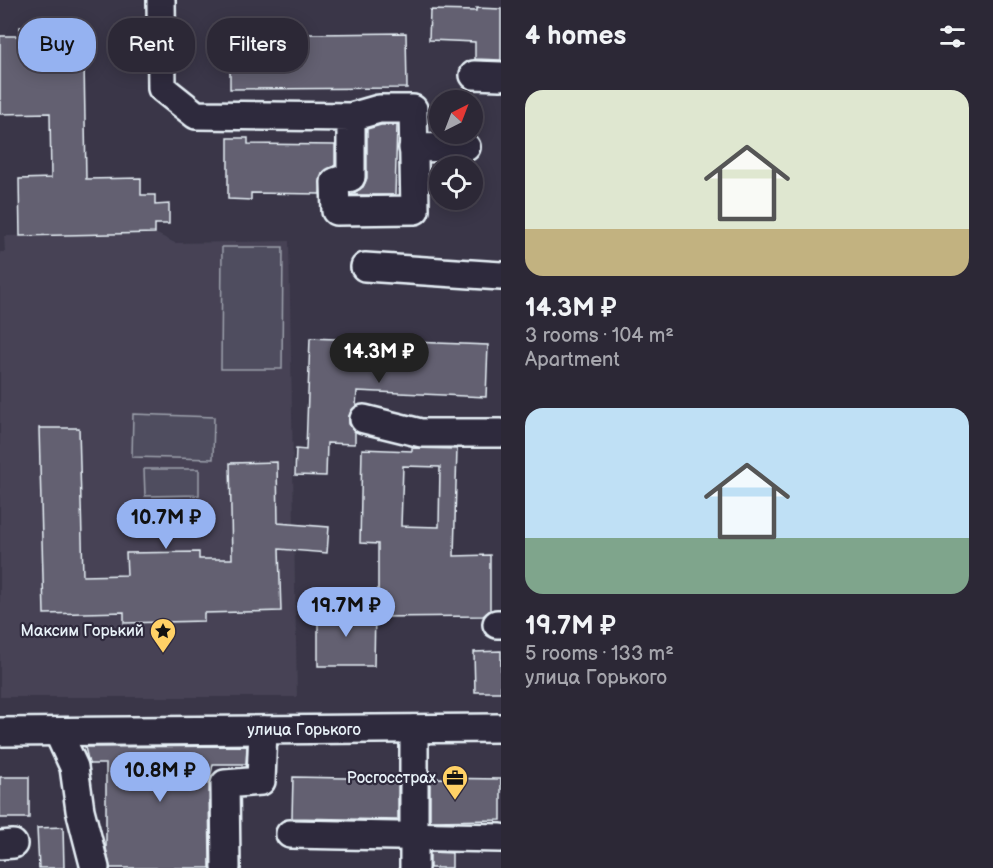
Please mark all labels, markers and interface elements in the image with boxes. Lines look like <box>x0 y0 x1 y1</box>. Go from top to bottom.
chip: Buy <box>18 18 96 72</box>
chip: Rent <box>108 18 195 72</box>
chip: Filters <box>207 18 308 72</box>
icon: filters <box>936 20 969 53</box>
text: 4 homes <box>525 21 626 52</box>
north arrow <box>429 90 483 144</box>
map controls <box>429 90 483 210</box>
icon: home <box>693 129 801 237</box>
button: locate <box>429 156 483 210</box>
text: 14.3M ₽ <box>525 293 617 324</box>
text: 3 rooms · 104 m² <box>525 324 674 348</box>
pin: 14.3M ₽ <box>324 333 434 384</box>
text: 14.3M ₽ <box>344 340 414 364</box>
text: Apartment <box>525 348 620 372</box>
icon: home <box>693 447 801 555</box>
pin: 10.7M ₽ <box>111 499 221 550</box>
text: 10.7M ₽ <box>131 506 201 530</box>
pin: 19.7M ₽ <box>291 587 401 638</box>
text: 19.7M ₽ <box>311 594 381 618</box>
text: 19.7M ₽ <box>525 611 616 642</box>
place icon: Максим Горький <box>148 616 178 654</box>
place label: Максим Горький <box>21 622 144 641</box>
text: 5 rooms · 133 m² <box>525 642 674 666</box>
text: улица Горького <box>525 666 667 690</box>
street label: улица Горького <box>247 721 361 740</box>
pin: 10.8M ₽ <box>105 752 215 803</box>
text: 10.8M ₽ <box>124 759 196 783</box>
office icon: Росгосстрах <box>440 763 470 801</box>
place label: Росгосстрах <box>347 769 436 788</box>

